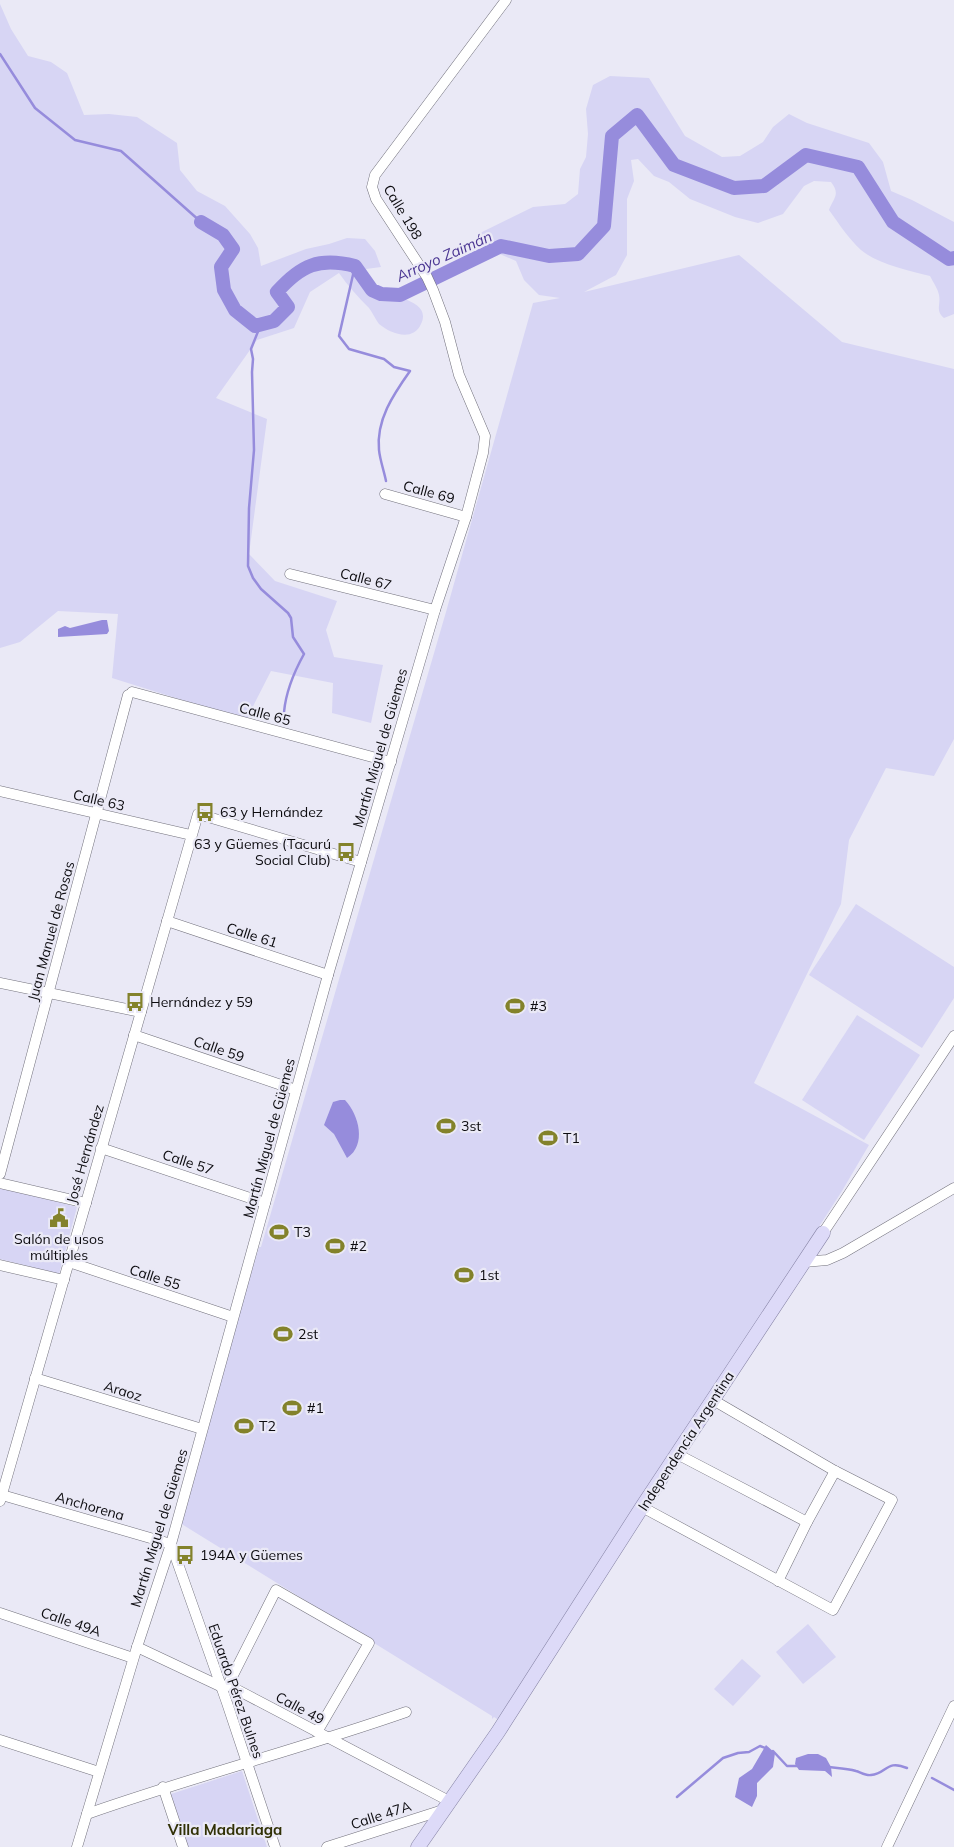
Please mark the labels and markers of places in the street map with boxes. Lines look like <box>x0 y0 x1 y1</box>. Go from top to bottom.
bus stop icon: 63 y Hernández <box>194 801 216 823</box>
place label: 63 y Hernández <box>220 803 323 821</box>
place label: 63 y Güemes (Tacurú Social Club) <box>194 835 331 869</box>
bus stop icon: 63 y Güemes (Tacurú Social Club) <box>335 841 357 863</box>
bus stop icon: Hernández y 59 <box>124 991 146 1013</box>
place label: Hernández y 59 <box>150 993 253 1011</box>
sports icon: #3 <box>504 995 526 1017</box>
place label: #3 <box>530 997 547 1015</box>
sports icon: 3st <box>435 1115 457 1137</box>
place label: 3st <box>461 1117 481 1135</box>
sports icon: T1 <box>537 1127 559 1149</box>
place label: T1 <box>563 1129 580 1147</box>
public building icon: Salón de usos múltiples <box>48 1207 70 1229</box>
sports icon: T3 <box>268 1221 290 1243</box>
place label: T3 <box>294 1223 311 1241</box>
place label: Salón de usos múltiples <box>14 1230 104 1264</box>
sports icon: #2 <box>324 1235 346 1257</box>
place label: #2 <box>350 1237 367 1255</box>
sports icon: 1st <box>453 1264 475 1286</box>
place label: 1st <box>479 1266 499 1284</box>
sports icon: 2st <box>272 1323 294 1345</box>
place label: 2st <box>298 1325 318 1343</box>
sports icon: #1 <box>281 1397 303 1419</box>
place label: #1 <box>307 1399 324 1417</box>
sports icon: T2 <box>233 1415 255 1437</box>
place label: T2 <box>259 1417 276 1435</box>
bus stop icon: 194A y Güemes <box>174 1544 196 1566</box>
place label: 194A y Güemes <box>200 1546 303 1564</box>

